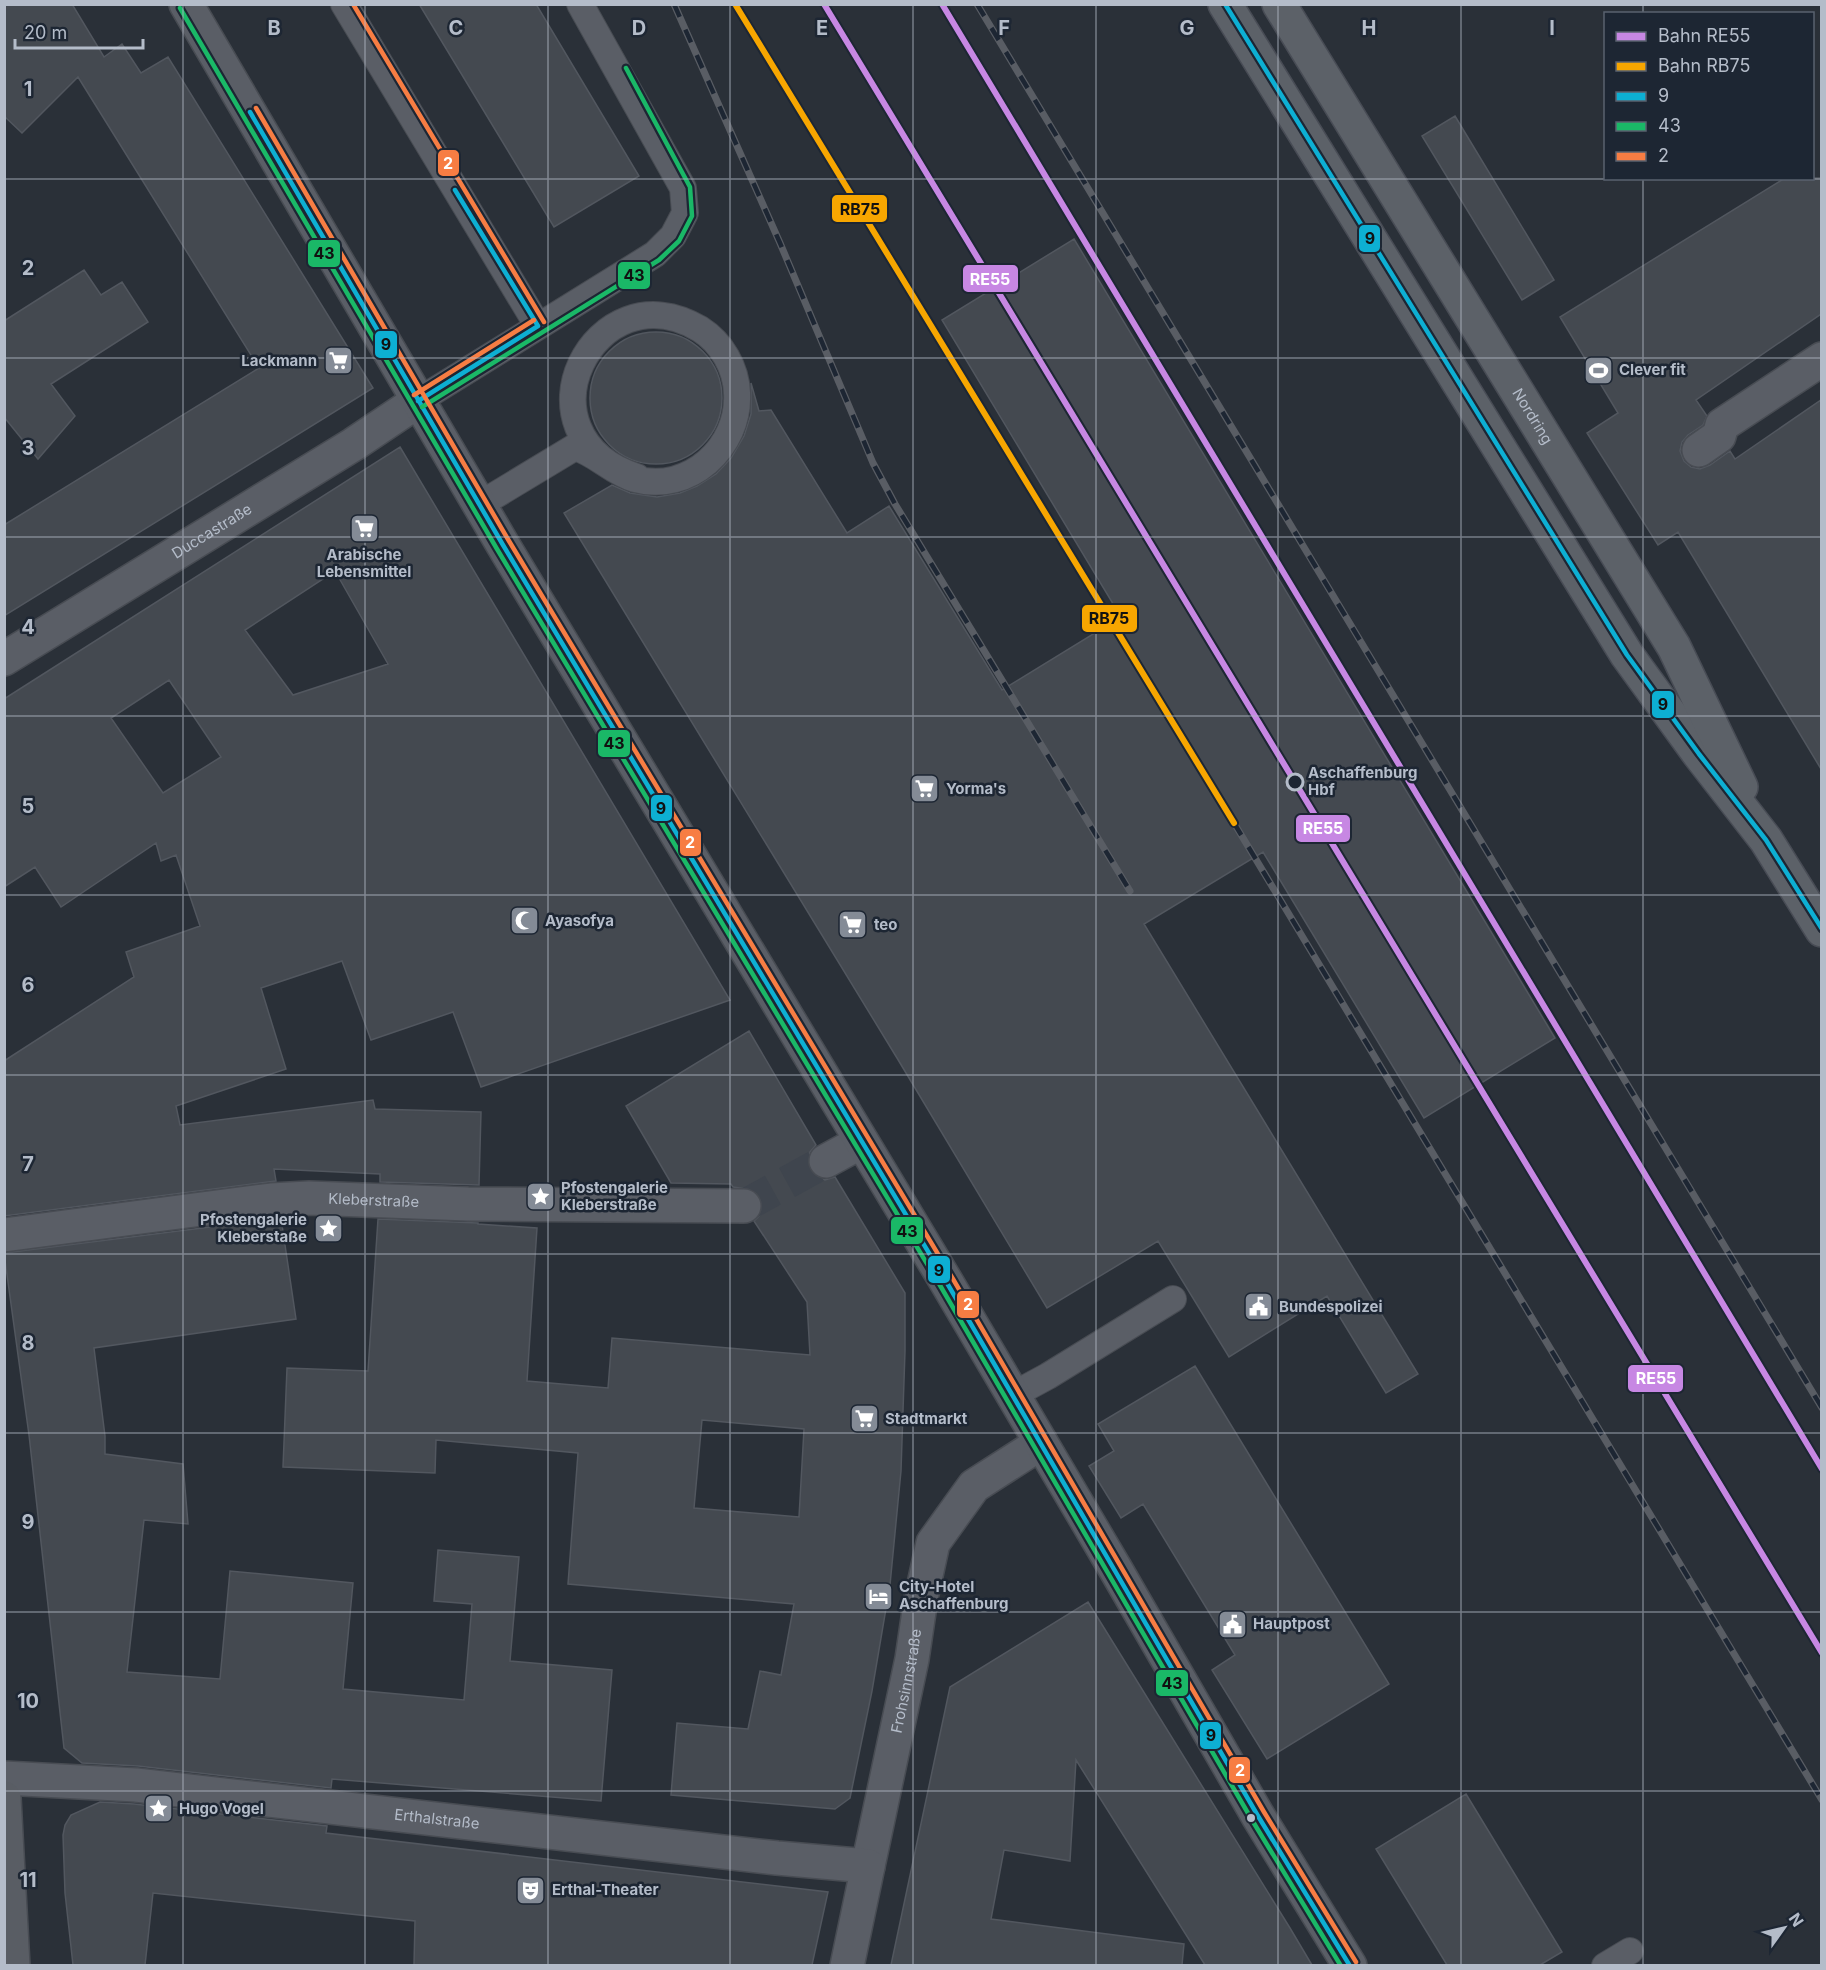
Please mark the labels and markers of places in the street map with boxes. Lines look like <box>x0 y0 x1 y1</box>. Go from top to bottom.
supermarket icon: Lackmann <box>322 345 354 377</box>
place label: Lackmann <box>241 351 317 370</box>
sports icon: Clever fit <box>1582 354 1614 386</box>
place label: Clever fit <box>1619 360 1686 379</box>
supermarket icon: Arabische Lebensmittel <box>348 512 380 544</box>
place label: Arabische Lebensmittel <box>317 545 411 581</box>
place label: Aschaffenburg Hbf <box>1308 763 1418 799</box>
supermarket icon: Yorma's <box>909 773 941 805</box>
marker: Aschaffenburg Hbf <box>1286 773 1304 791</box>
place label: Yorma's <box>946 779 1006 798</box>
mosque icon: Ayasofya <box>508 905 540 937</box>
supermarket icon: teo <box>837 909 869 941</box>
place label: Ayasofya <box>545 911 614 930</box>
place label: teo <box>874 915 897 934</box>
place label: Pfostengalerie Kleberstraße <box>561 1178 668 1214</box>
place icon: Pfostengalerie Kleberstraße <box>524 1181 556 1213</box>
place label: Pfostengalerie Kleberstaße <box>200 1210 307 1246</box>
place icon: Pfostengalerie Kleberstaße <box>312 1213 344 1245</box>
public building icon: Bundespolizei <box>1242 1291 1274 1323</box>
place label: Bundespolizei <box>1279 1297 1382 1316</box>
supermarket icon: Stadtmarkt <box>848 1403 880 1435</box>
place label: Stadtmarkt <box>885 1409 968 1428</box>
place label: City-Hotel Aschaffenburg <box>899 1577 1009 1613</box>
hotel icon: City-Hotel Aschaffenburg <box>862 1580 894 1612</box>
public building icon: Hauptpost <box>1216 1608 1248 1640</box>
place label: Hauptpost <box>1253 1614 1330 1633</box>
place icon: Hugo Vogel <box>142 1793 174 1825</box>
place label: Hugo Vogel <box>179 1799 264 1818</box>
unlabelled marker <box>1245 1812 1257 1824</box>
theatre icon: Erthal-Theater <box>515 1874 547 1906</box>
place label: Erthal-Theater <box>552 1880 659 1899</box>

